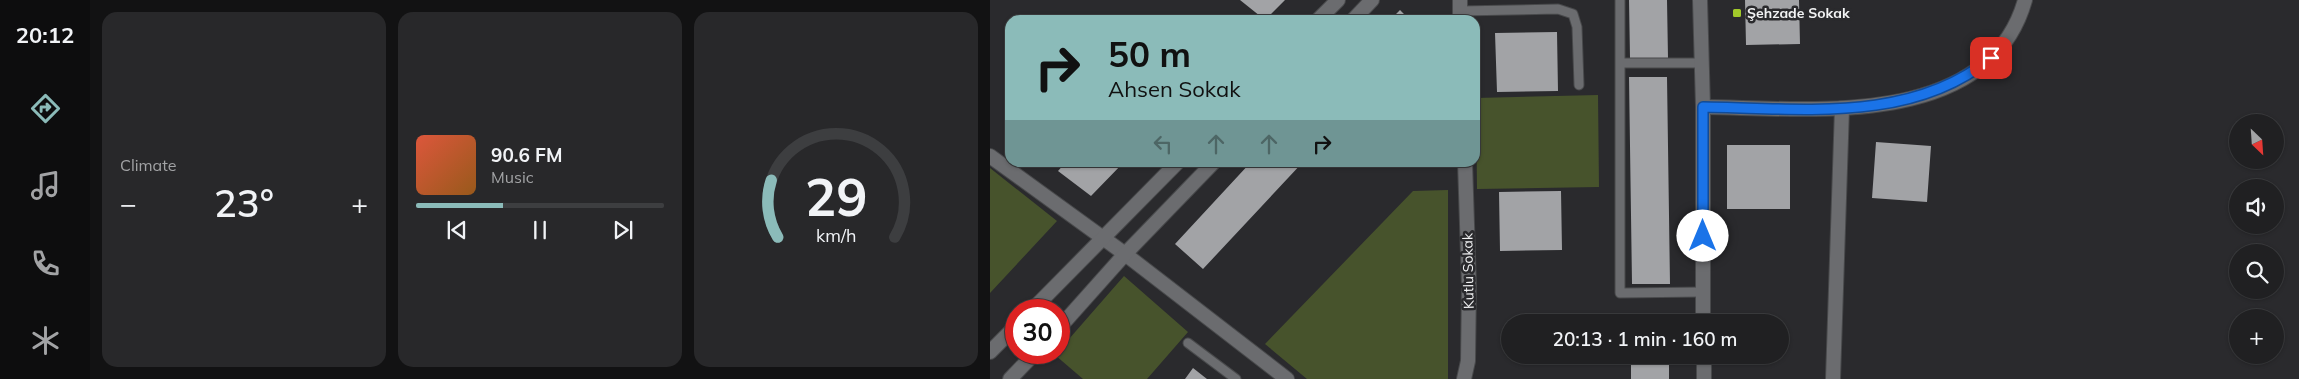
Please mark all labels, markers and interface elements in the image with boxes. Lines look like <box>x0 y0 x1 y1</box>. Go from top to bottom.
place label: Şehzade Sokak <box>1747 4 1850 22</box>
marker: Şehzade Sokak <box>1731 7 1743 19</box>
text: 20:12 <box>16 21 74 49</box>
text: 50 m <box>1108 32 1191 76</box>
icon: right <box>1025 35 1090 100</box>
pin <box>1970 37 2012 79</box>
icon: arrive <box>1977 44 2005 72</box>
text: Ahsen Sokak <box>1108 75 1241 103</box>
icon: directions <box>28 91 63 126</box>
north arrow <box>2229 114 2284 169</box>
map controls <box>2229 114 2284 364</box>
icon: left <box>1149 130 1177 158</box>
icon: ahead <box>1202 130 1230 158</box>
icon: ahead <box>1255 130 1283 158</box>
icon: right <box>1308 130 1336 158</box>
text: 90.6 FM <box>491 143 563 167</box>
text: Climate <box>120 155 176 175</box>
text: 29 <box>805 164 867 229</box>
text: Music <box>491 167 534 187</box>
icon: music <box>28 168 63 203</box>
text: 23° <box>214 179 274 227</box>
button: sound <box>2229 179 2284 234</box>
text: − <box>120 186 137 221</box>
text: + <box>351 186 368 221</box>
position arrow <box>1676 209 1728 261</box>
icon: previous <box>443 216 471 244</box>
icon: pause <box>526 216 554 244</box>
icon: next <box>609 216 637 244</box>
text: km/h <box>816 224 856 246</box>
street label: Kutlu Sokak <box>1458 232 1478 309</box>
button: search <box>2229 244 2284 299</box>
icon: phone <box>28 246 63 281</box>
speed limit sign: 30 <box>1005 299 1070 364</box>
button: + <box>2229 309 2284 364</box>
icon: climate <box>28 323 63 358</box>
text: 20:13 · 1 min · 160 m <box>1552 327 1738 351</box>

